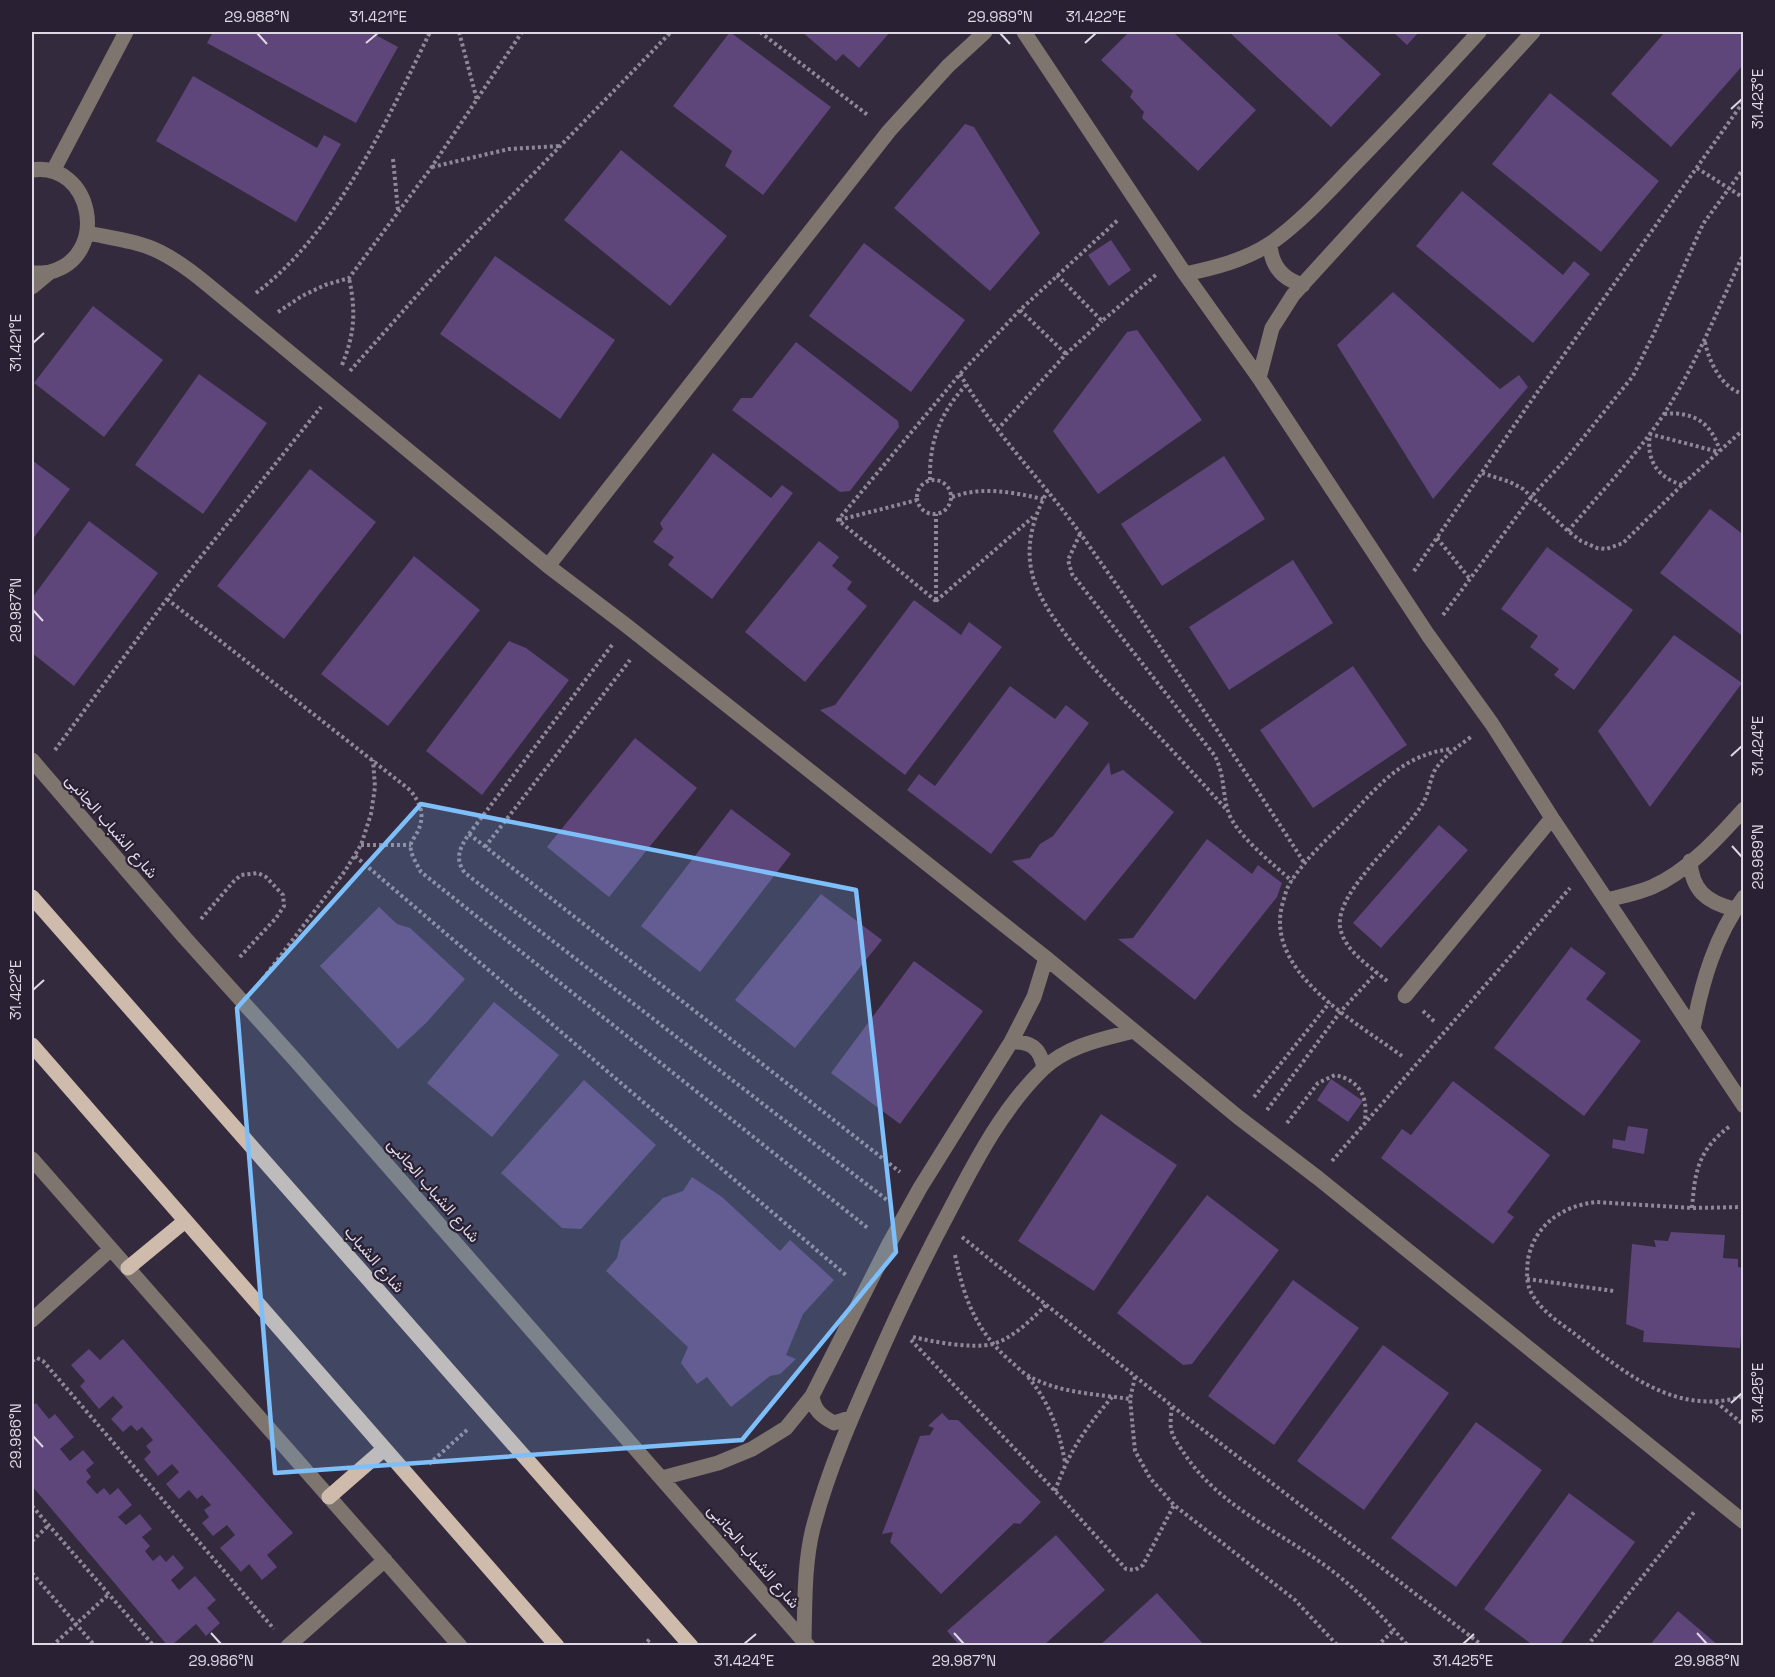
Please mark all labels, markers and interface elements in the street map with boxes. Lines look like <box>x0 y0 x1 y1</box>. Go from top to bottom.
text: 29.988°N <box>224 7 290 26</box>
text: 31.421°E <box>349 7 407 26</box>
text: 29.989°N <box>967 7 1033 26</box>
text: 31.422°E <box>1066 7 1126 26</box>
text: 31.423°E <box>1748 69 1767 129</box>
text: 31.421°E <box>6 314 25 372</box>
text: 29.987°N <box>6 578 25 642</box>
text: 31.424°E <box>1748 716 1767 776</box>
street label: شارع الشباب الجانبى <box>60 770 163 883</box>
text: 29.989°N <box>1748 824 1767 890</box>
text: 31.422°E <box>6 960 25 1020</box>
street label: شارع الشباب الجانبى <box>382 1134 485 1247</box>
street label: شارع الشباب <box>339 1222 409 1298</box>
text: 31.425°E <box>1748 1363 1767 1423</box>
text: 29.986°N <box>6 1403 25 1469</box>
street label: شارع الشباب الجانبى <box>702 1500 805 1613</box>
text: 29.986°N <box>188 1651 254 1670</box>
text: 31.424°E <box>714 1651 774 1670</box>
text: 29.987°N <box>932 1651 996 1670</box>
text: 31.425°E <box>1433 1651 1493 1670</box>
text: 29.988°N <box>1674 1651 1740 1670</box>

